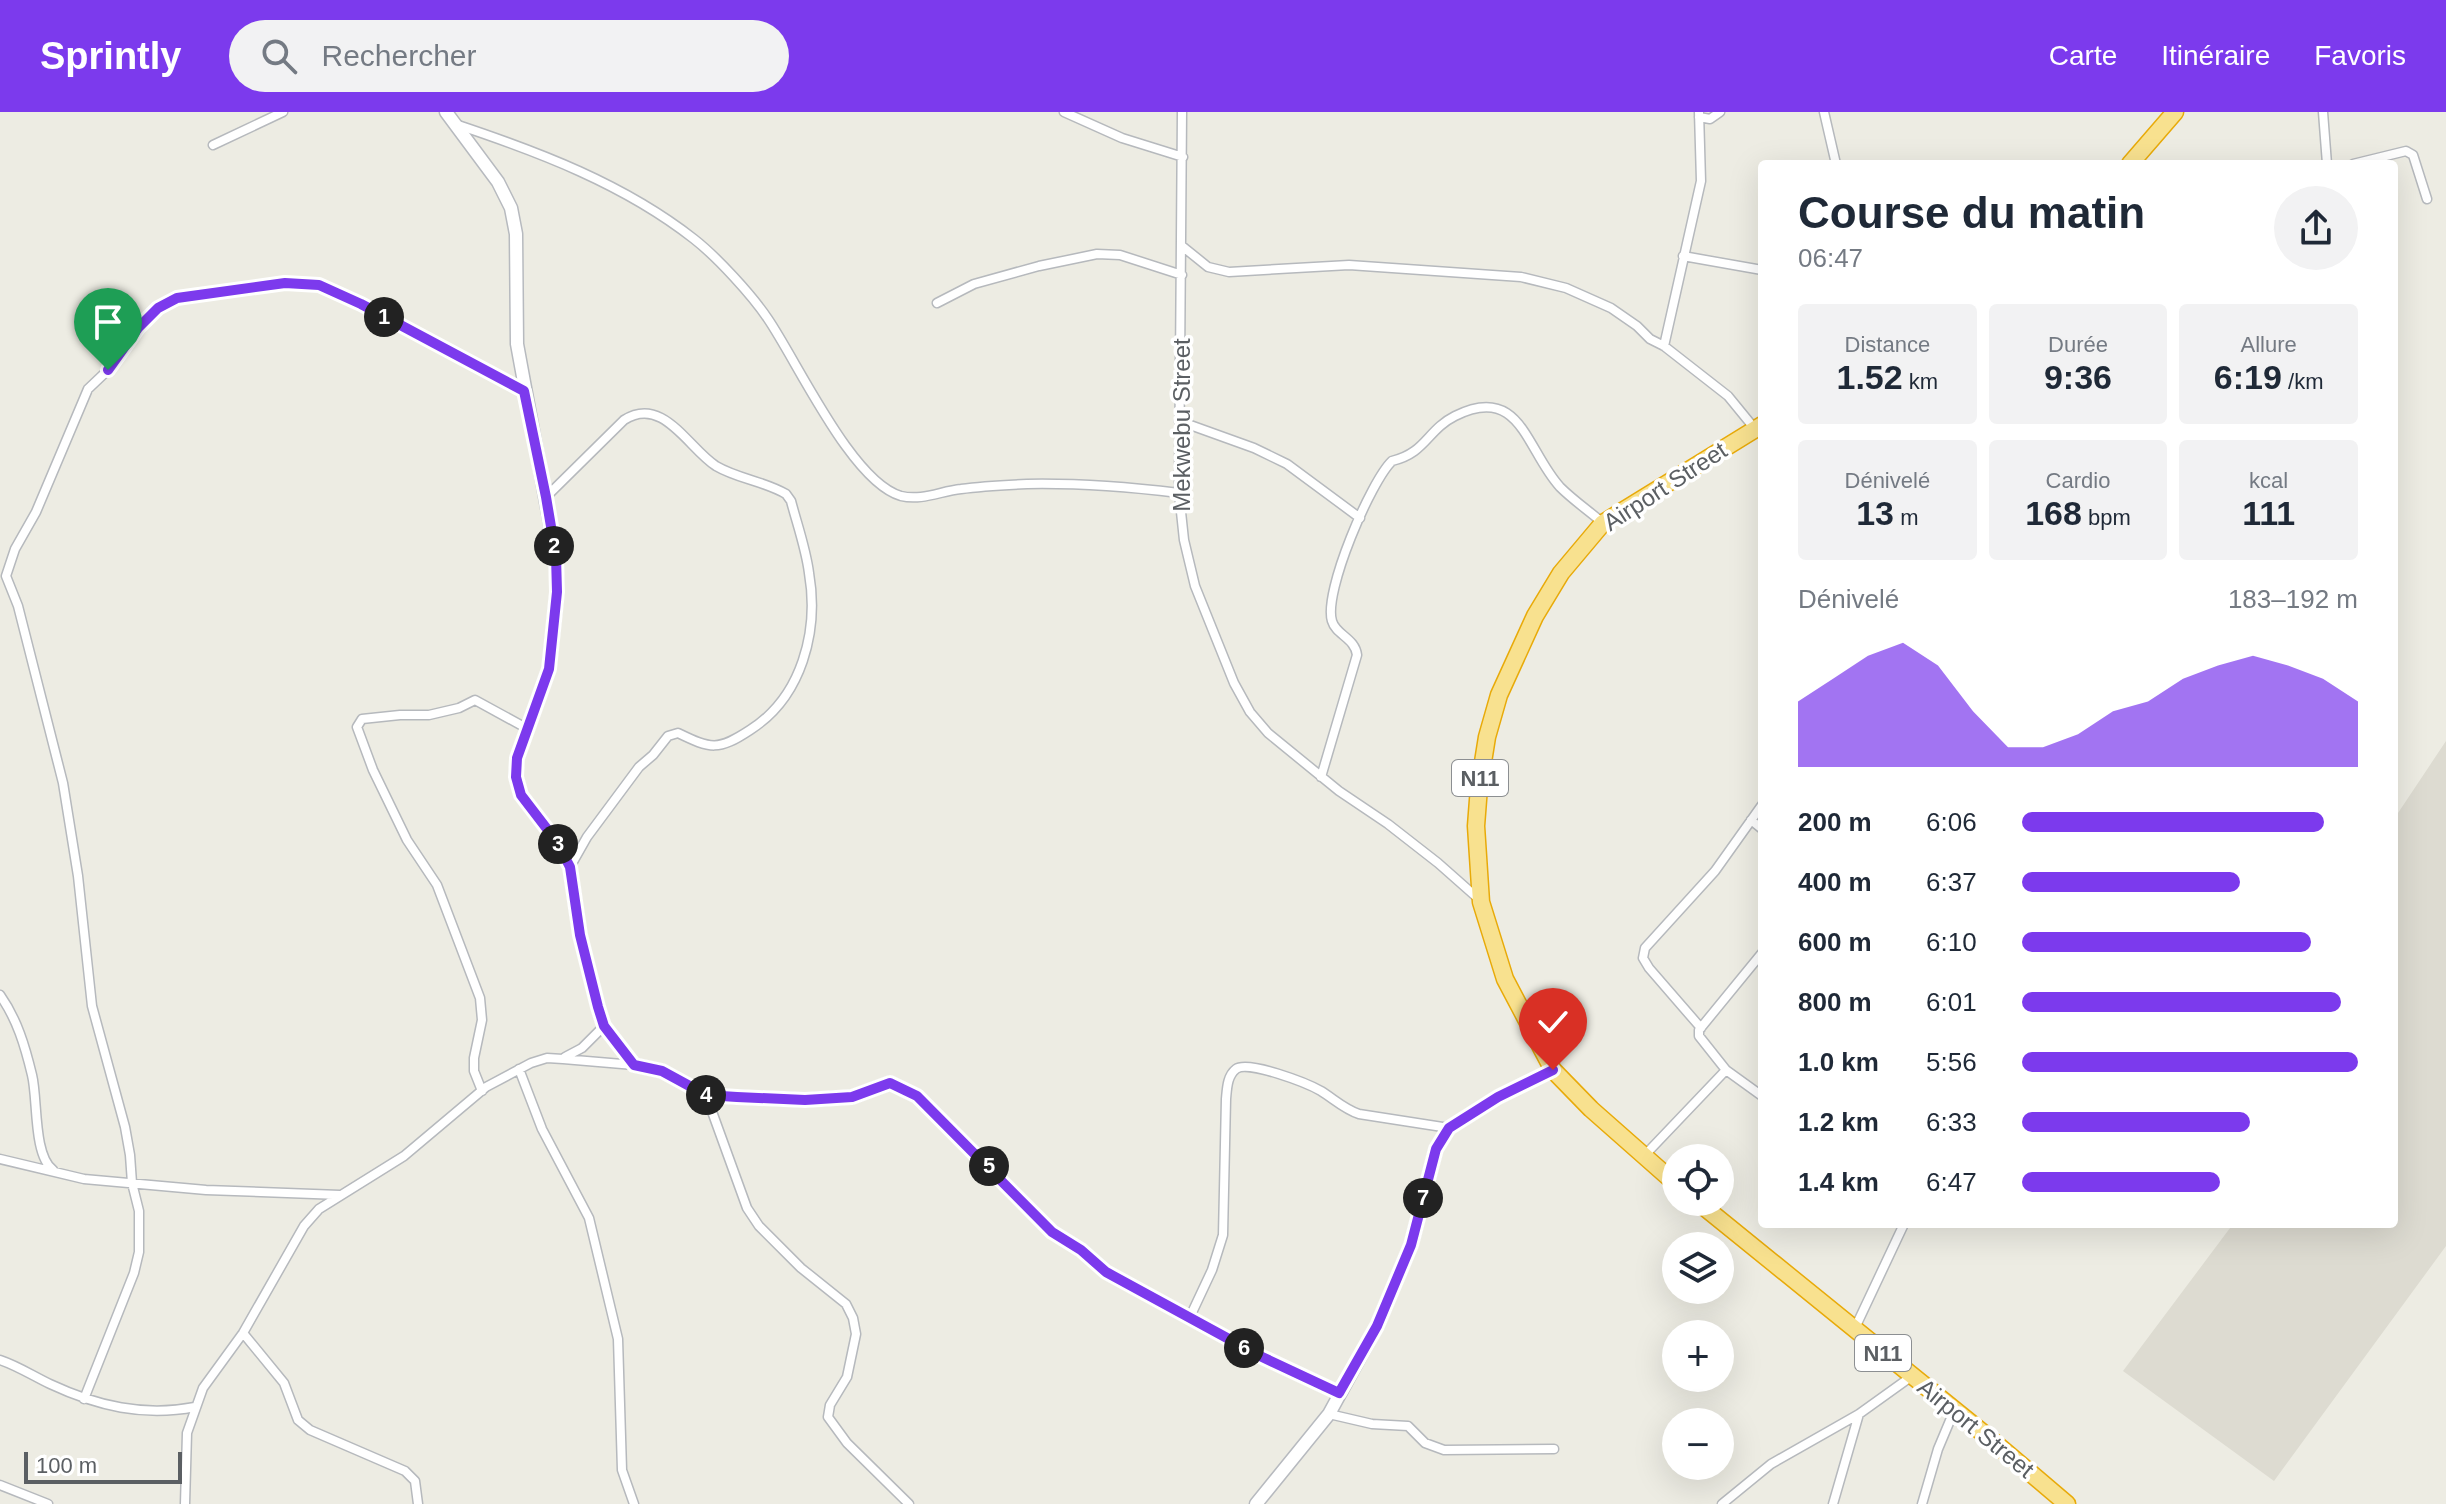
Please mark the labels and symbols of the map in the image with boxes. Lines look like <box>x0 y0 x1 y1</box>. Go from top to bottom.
pin <box>74 288 142 370</box>
pin: 1 <box>364 297 404 337</box>
street label: Mekwebu Street <box>1168 338 1195 512</box>
street label: Airport Street <box>1598 436 1732 536</box>
pin: 2 <box>534 526 574 566</box>
road number: N11 <box>1452 760 1508 796</box>
pin: 3 <box>538 824 578 864</box>
pin <box>1519 988 1587 1070</box>
pin: 4 <box>686 1075 726 1115</box>
pin: 5 <box>969 1146 1009 1186</box>
pin: 7 <box>1403 1178 1443 1218</box>
pin: 6 <box>1224 1328 1264 1368</box>
road number: N11 <box>1855 1335 1911 1371</box>
street label: Airport Street <box>1913 1373 2040 1483</box>
scale bar <box>24 1448 182 1484</box>

